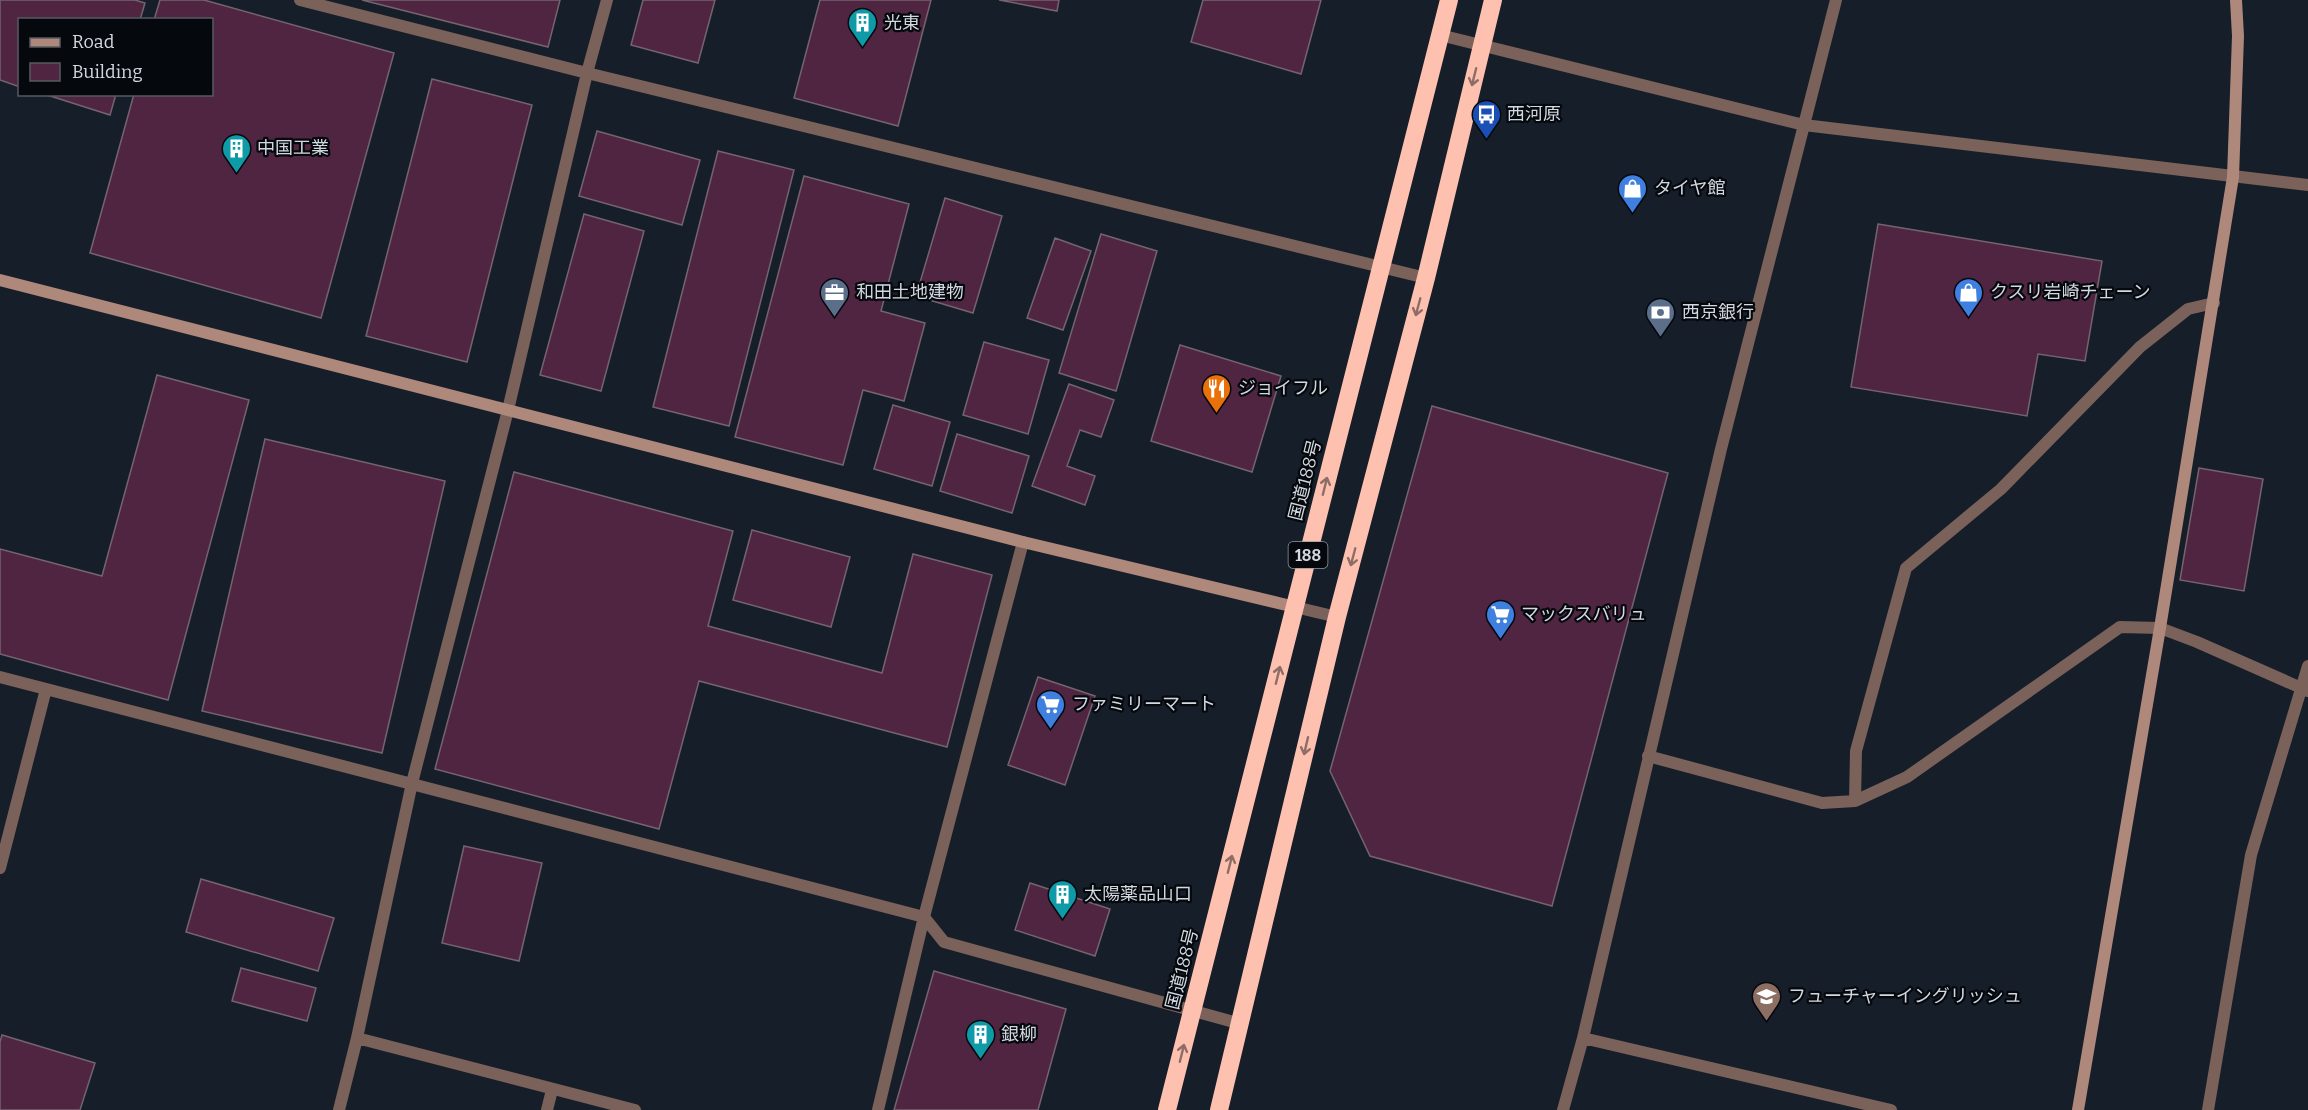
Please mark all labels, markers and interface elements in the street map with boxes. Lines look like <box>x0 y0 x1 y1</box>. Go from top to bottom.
building icon: 光東 <box>847 7 879 49</box>
place label: 光東 <box>884 12 920 34</box>
legend <box>18 18 213 96</box>
text: Road <box>72 31 115 53</box>
text: Building <box>72 61 143 83</box>
one-way arrow <box>1468 67 1479 86</box>
bus stop icon: 西河原 <box>1470 98 1502 140</box>
place label: 西河原 <box>1507 103 1561 125</box>
building icon: 中国工業 <box>220 132 252 174</box>
place label: 中国工業 <box>257 137 329 159</box>
shop icon: タイヤ館 <box>1617 172 1649 214</box>
place label: タイヤ館 <box>1654 177 1725 199</box>
office icon: 和田土地建物 <box>819 276 851 318</box>
shop icon: クスリ岩崎チェーン <box>1953 276 1985 318</box>
place label: 和田土地建物 <box>856 281 964 303</box>
place label: クスリ岩崎チェーン <box>1990 281 2151 303</box>
bank icon: 西京銀行 <box>1645 296 1677 338</box>
one-way arrow <box>1411 298 1423 317</box>
place label: 西京銀行 <box>1682 301 1754 323</box>
restaurant icon: ジョイフル <box>1201 372 1233 414</box>
place label: ジョイフル <box>1238 377 1328 399</box>
street label: 国道188号 <box>1284 437 1326 523</box>
one-way arrow <box>1320 477 1332 496</box>
road number: 188 <box>1288 542 1328 568</box>
one-way arrow <box>1346 547 1358 566</box>
supermarket icon: マックスバリュ <box>1484 598 1516 640</box>
place label: マックスバリュ <box>1521 603 1646 625</box>
one-way arrow <box>1272 666 1284 685</box>
supermarket icon: ファミリーマート <box>1035 688 1067 730</box>
place label: ファミリーマート <box>1072 693 1216 715</box>
one-way arrow <box>1300 737 1312 756</box>
one-way arrow <box>1224 855 1236 874</box>
building icon: 太陽薬品山口 <box>1047 878 1079 920</box>
place label: 太陽薬品山口 <box>1084 883 1192 905</box>
street label: 国道188号 <box>1161 926 1203 1012</box>
school or university icon: フューチャーイングリッシュ <box>1751 980 1783 1022</box>
place label: フューチャーイングリッシュ <box>1788 985 2022 1007</box>
building icon: 銀柳 <box>964 1018 996 1060</box>
place label: 銀柳 <box>1001 1023 1037 1045</box>
one-way arrow <box>1177 1044 1188 1063</box>

